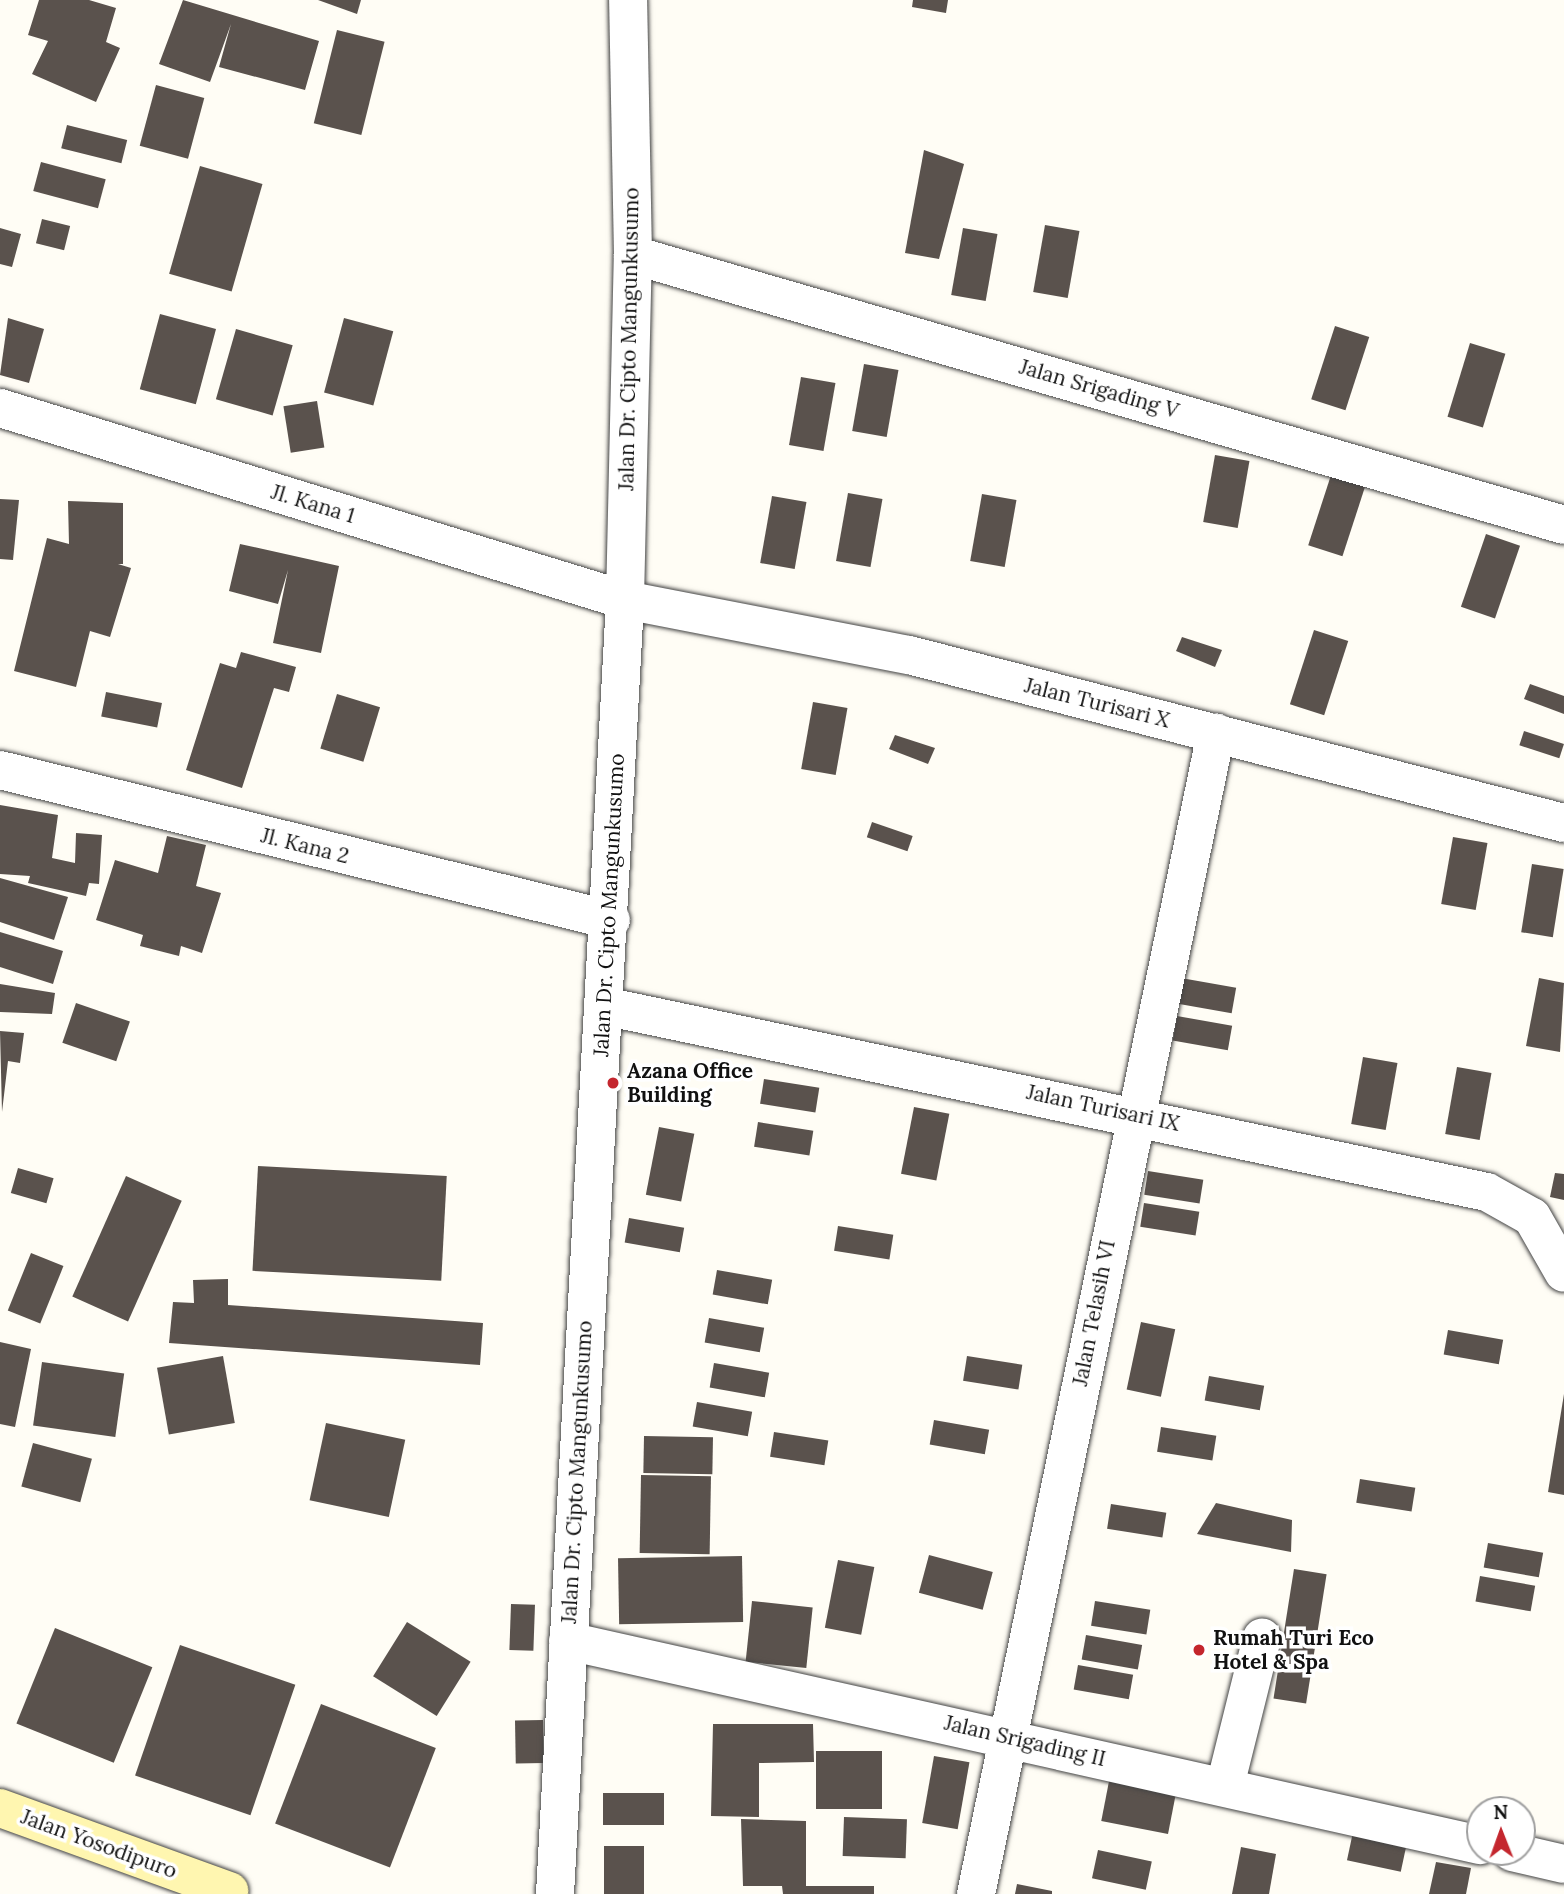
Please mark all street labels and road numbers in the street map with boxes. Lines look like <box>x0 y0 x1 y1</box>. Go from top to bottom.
street label: Jalan Dr. Cipto Mangunkusumo <box>614 187 644 491</box>
street label: Jalan Srigading V <box>1016 354 1182 424</box>
street label: Jl. Kana 1 <box>268 479 358 529</box>
street label: Jalan Turisari X <box>1022 673 1172 733</box>
street label: Jalan Dr. Cipto Mangunkusumo <box>588 753 630 1057</box>
street label: Jl. Kana 2 <box>258 823 352 869</box>
street label: Jalan Turisari IX <box>1024 1080 1182 1136</box>
street label: Jalan Telasih VI <box>1068 1238 1120 1388</box>
street label: Jalan Dr. Cipto Mangunkusumo <box>556 1320 598 1624</box>
street label: Jalan Srigading II <box>942 1710 1108 1772</box>
street label: Jalan Yosodipuro <box>18 1804 180 1884</box>

